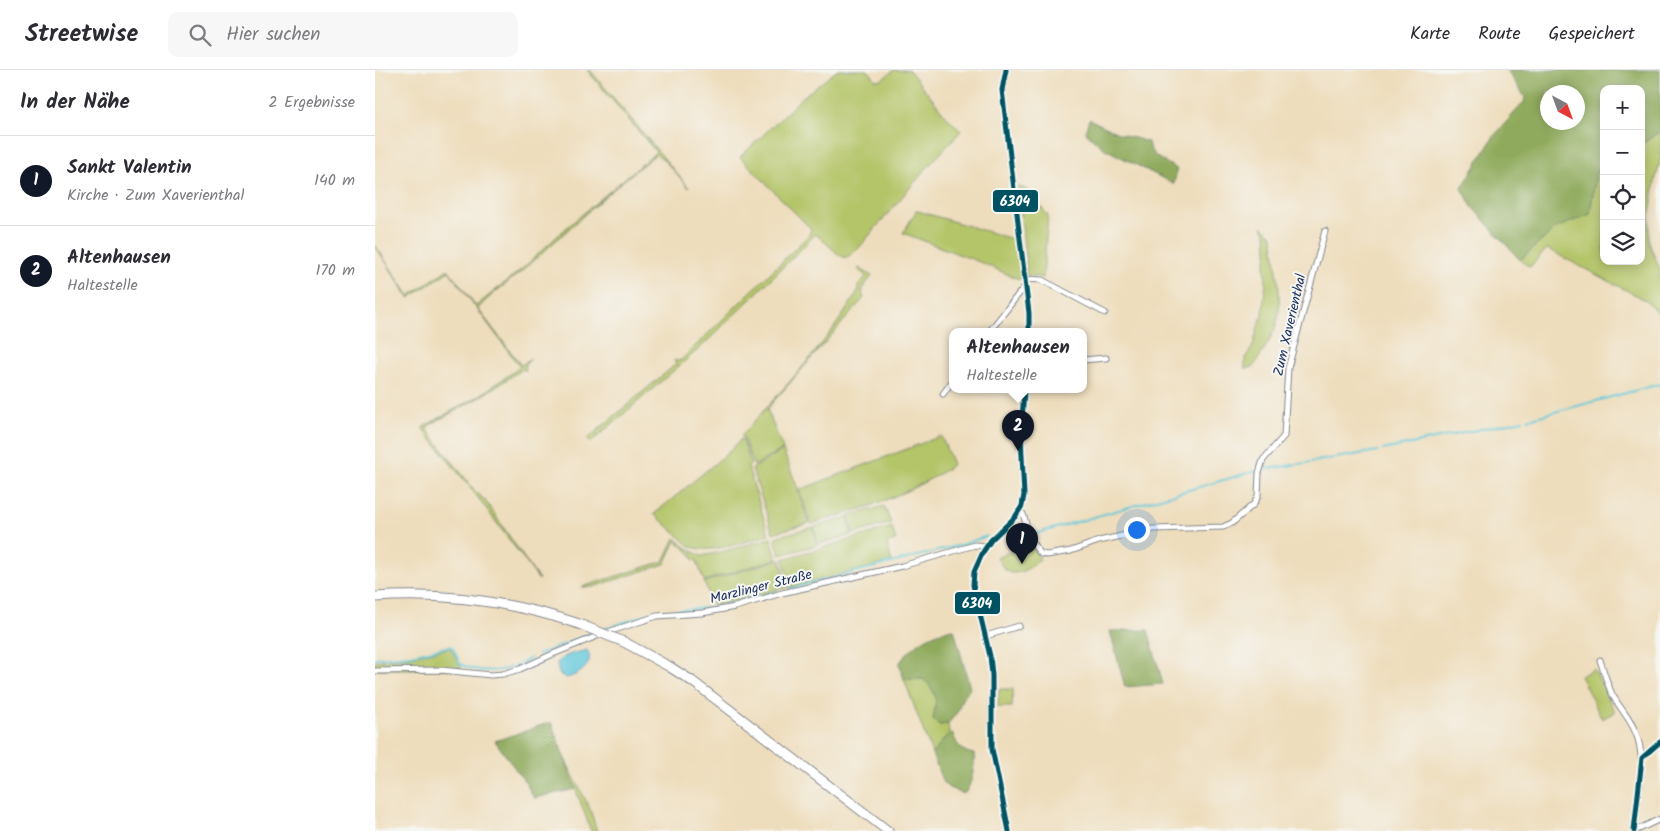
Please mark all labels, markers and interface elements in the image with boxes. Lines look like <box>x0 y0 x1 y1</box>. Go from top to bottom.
search box <box>168 12 518 57</box>
text: Streetwise <box>25 15 138 54</box>
text: Hier suchen <box>226 20 320 50</box>
text: Karte <box>1410 20 1450 49</box>
text: Route <box>1478 20 1521 49</box>
text: Gespeichert <box>1549 20 1635 49</box>
icon: search <box>186 21 214 49</box>
north arrow <box>1540 85 1585 130</box>
map controls <box>1600 85 1645 265</box>
button: + <box>1600 85 1645 130</box>
text: In der Nähe <box>20 86 130 119</box>
text: 2 Ergebnisse <box>268 90 355 115</box>
button: − <box>1600 130 1645 175</box>
text: Sankt Valentin <box>67 153 192 183</box>
text: 1 <box>34 168 38 193</box>
text: 140 m <box>314 168 355 193</box>
button: locate <box>1600 175 1645 220</box>
text: Kirche · Zum Xaverienthal <box>67 183 244 208</box>
line badge: 6304 <box>992 189 1039 213</box>
text: 6304 <box>1000 191 1030 213</box>
button: layers <box>1600 220 1645 265</box>
text: Altenhausen <box>67 243 171 273</box>
text: 2 <box>31 258 41 283</box>
text: 170 m <box>315 258 355 283</box>
street label: Zum Xaverienthal <box>1268 271 1313 378</box>
text: Haltestelle <box>67 273 138 298</box>
popup <box>949 328 1087 393</box>
text: Altenhausen <box>966 333 1070 363</box>
text: Haltestelle <box>966 363 1037 388</box>
pin: 2 <box>1002 410 1034 451</box>
your location <box>1124 517 1150 543</box>
pin: 1 <box>1006 523 1038 564</box>
street label: Marzlinger Straße <box>708 564 815 610</box>
line badge: 6304 <box>954 591 1001 615</box>
text: 6304 <box>962 593 992 615</box>

